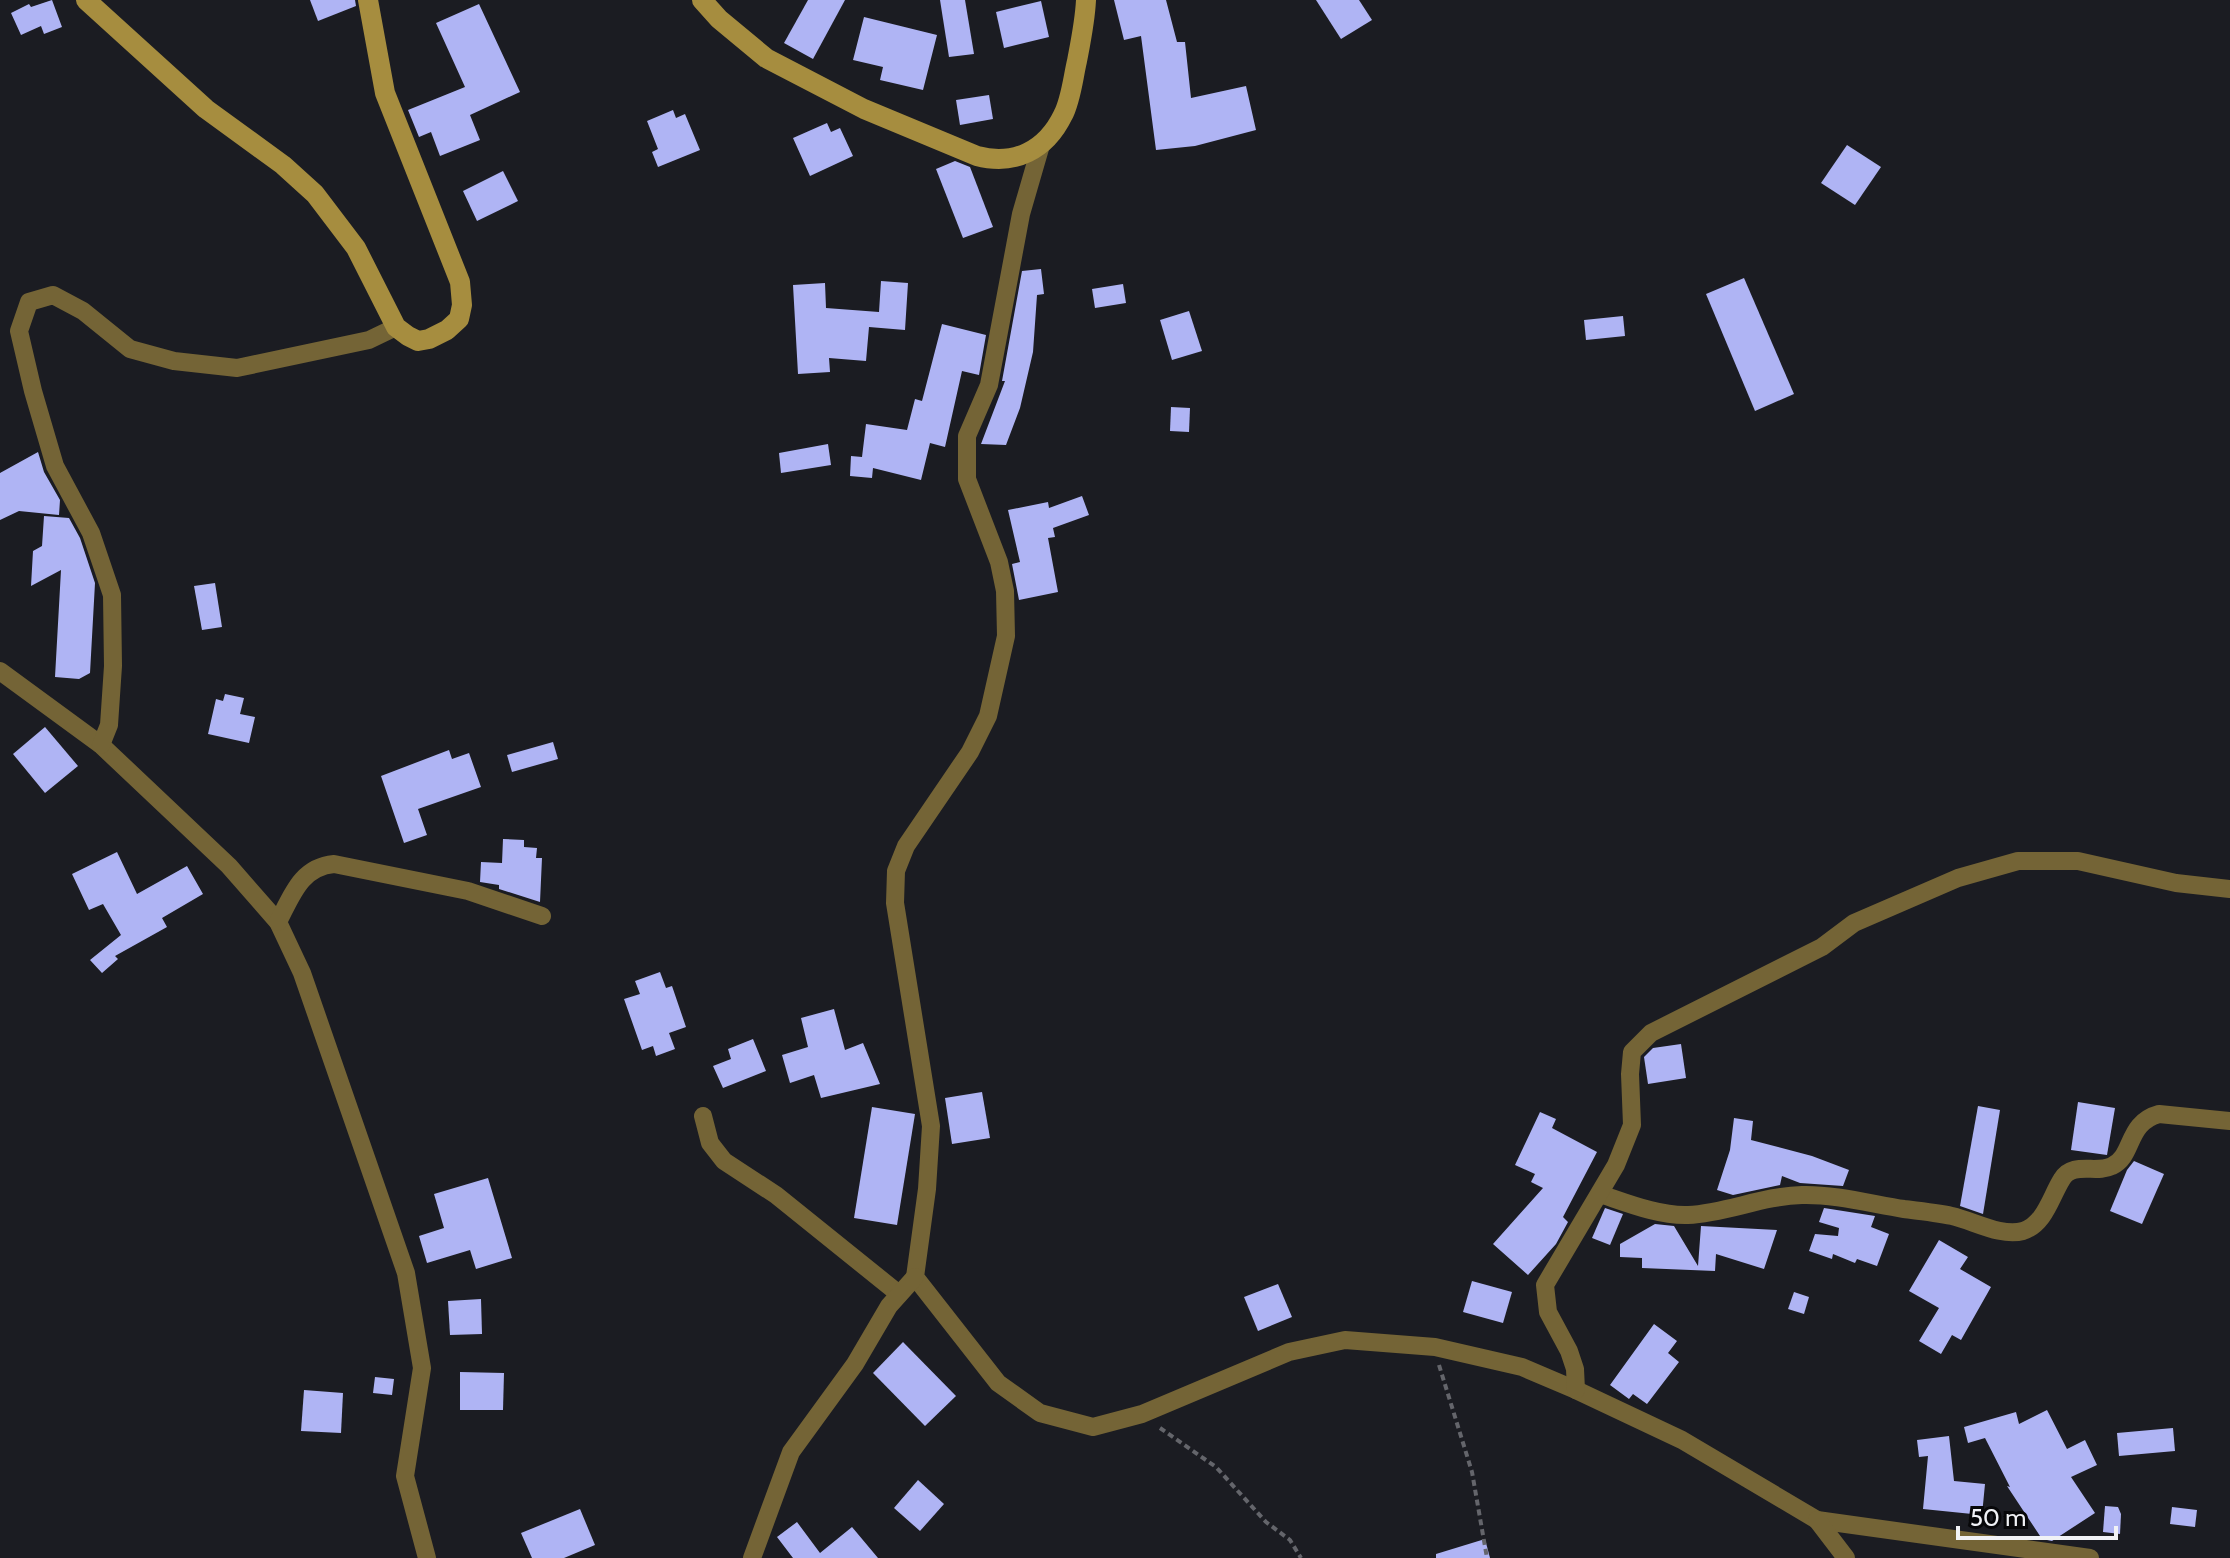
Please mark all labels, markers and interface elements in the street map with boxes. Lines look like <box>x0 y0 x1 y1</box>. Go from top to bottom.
scale bar <box>1958 1490 2116 1540</box>
text: 50 m <box>1970 1503 2026 1532</box>

